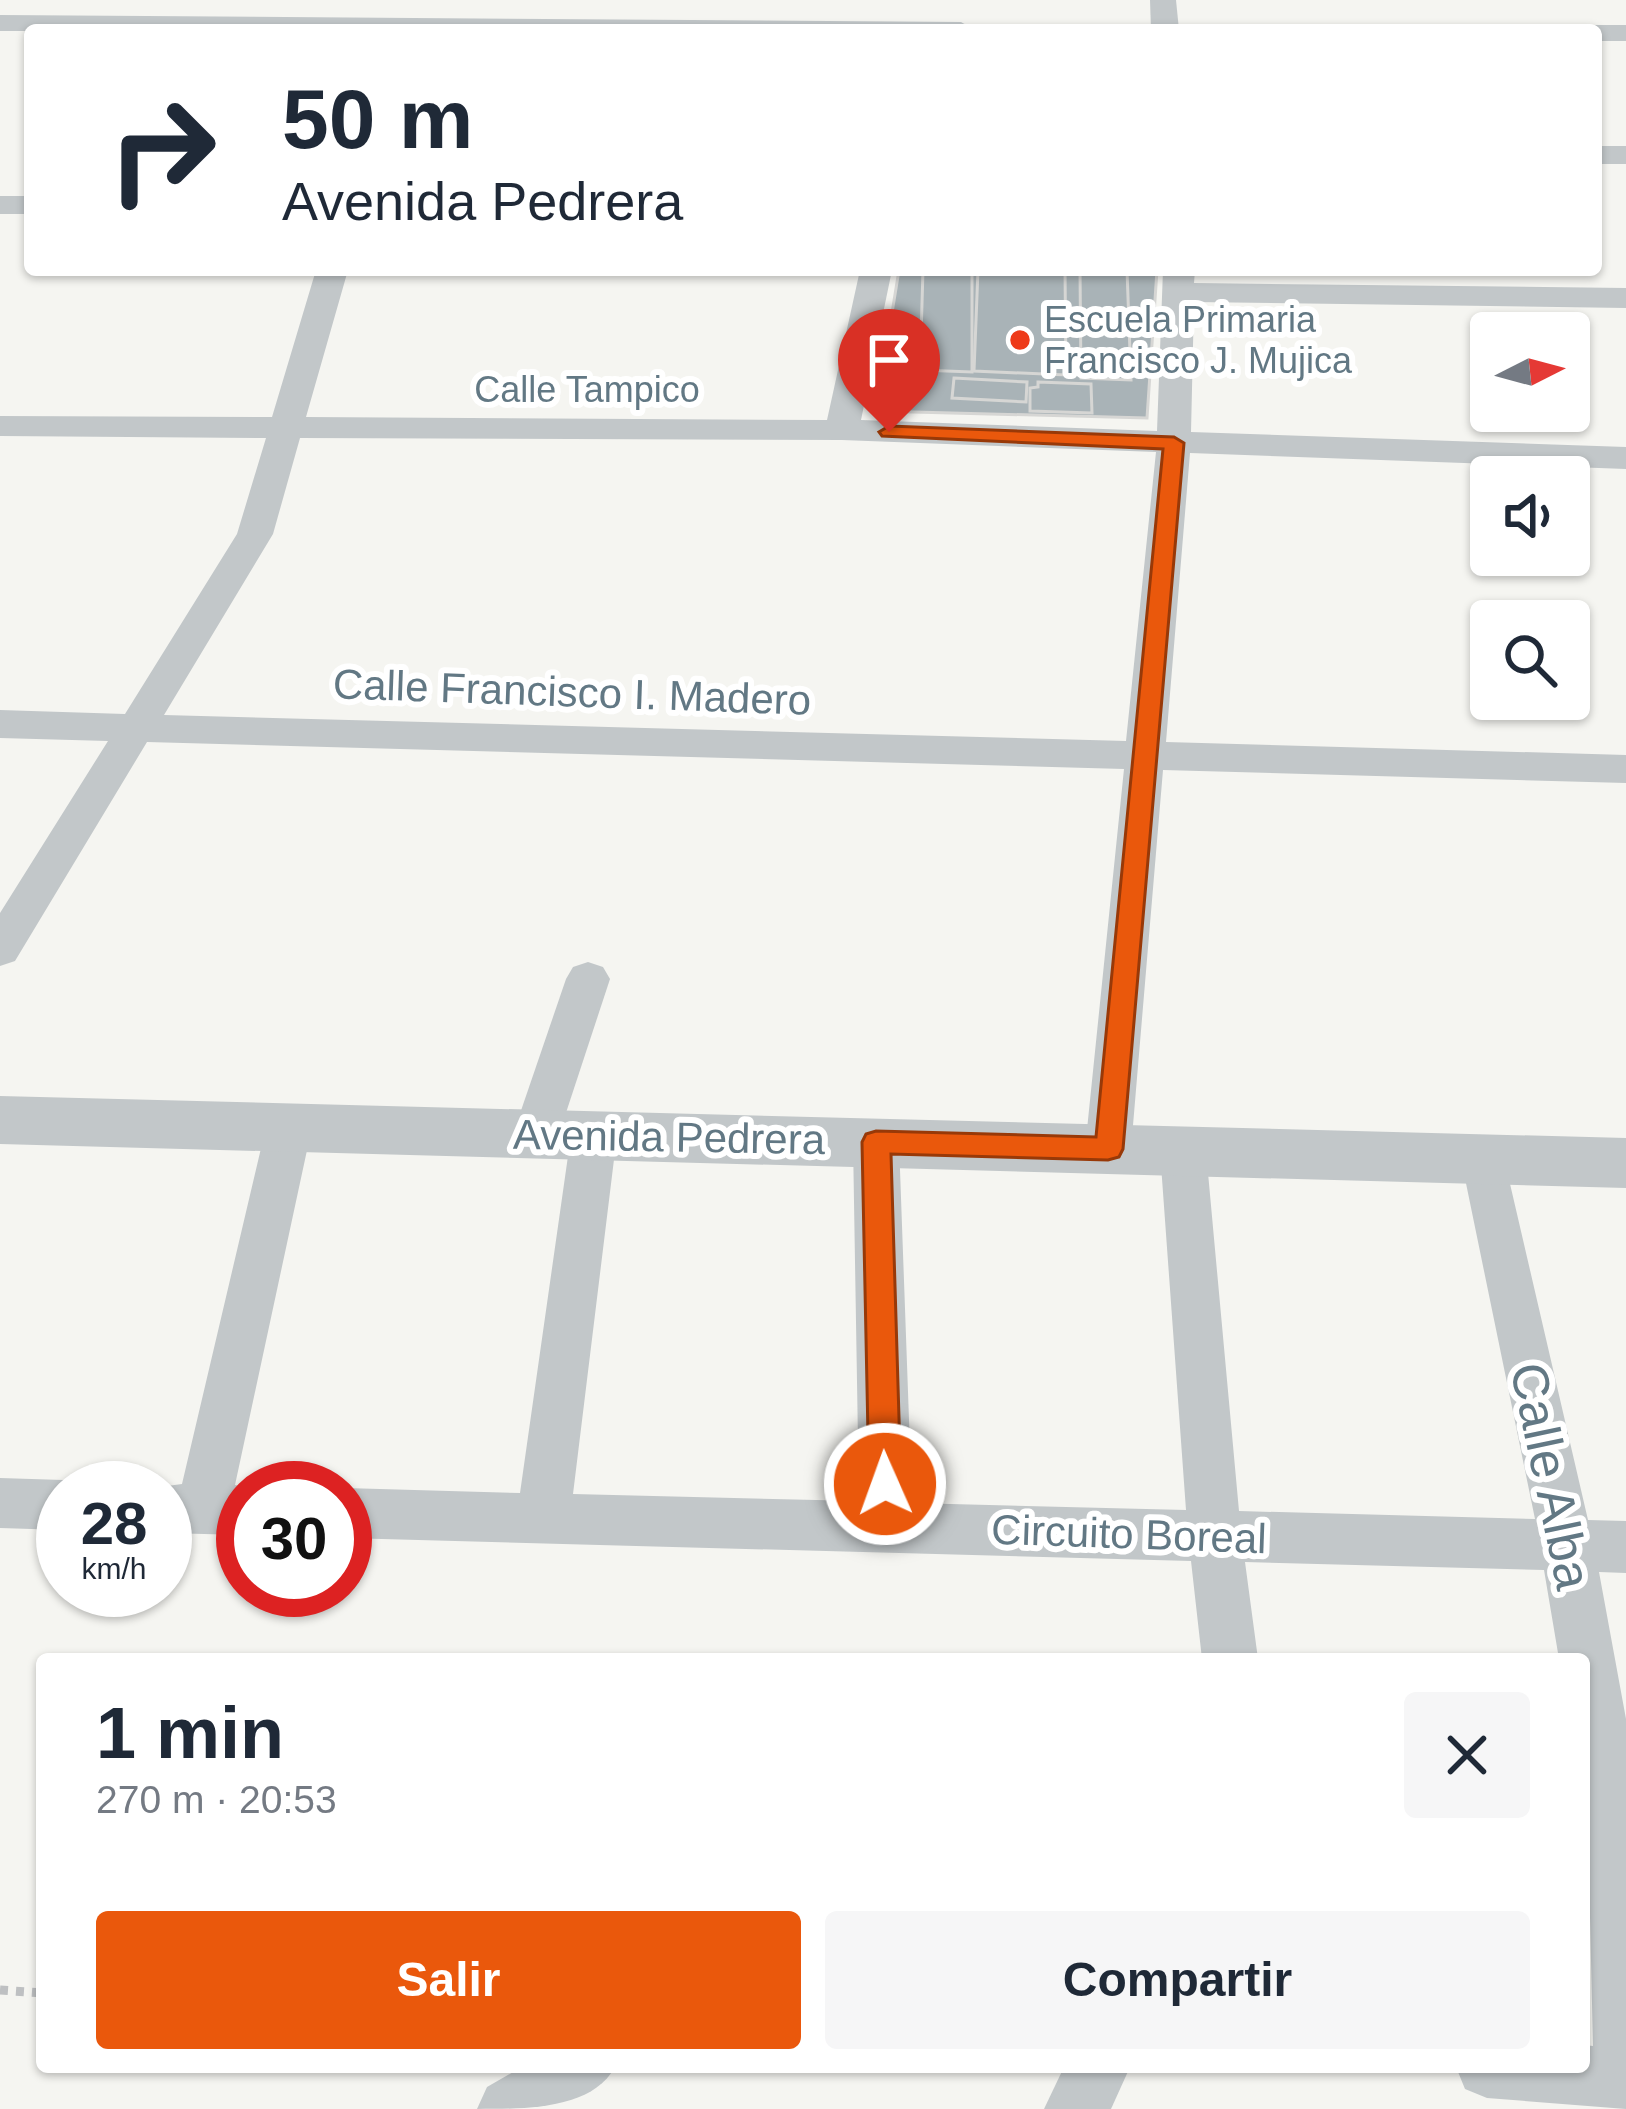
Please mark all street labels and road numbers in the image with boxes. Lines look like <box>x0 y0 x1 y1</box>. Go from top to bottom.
street label: Calle Tampico <box>474 369 700 410</box>
street label: Calle Francisco I. Madero <box>332 660 812 724</box>
street label: Avenida Pedrera <box>513 1111 826 1163</box>
street label: Calle Alba <box>1499 1358 1603 1595</box>
street label: Circuito Boreal <box>991 1506 1267 1562</box>

